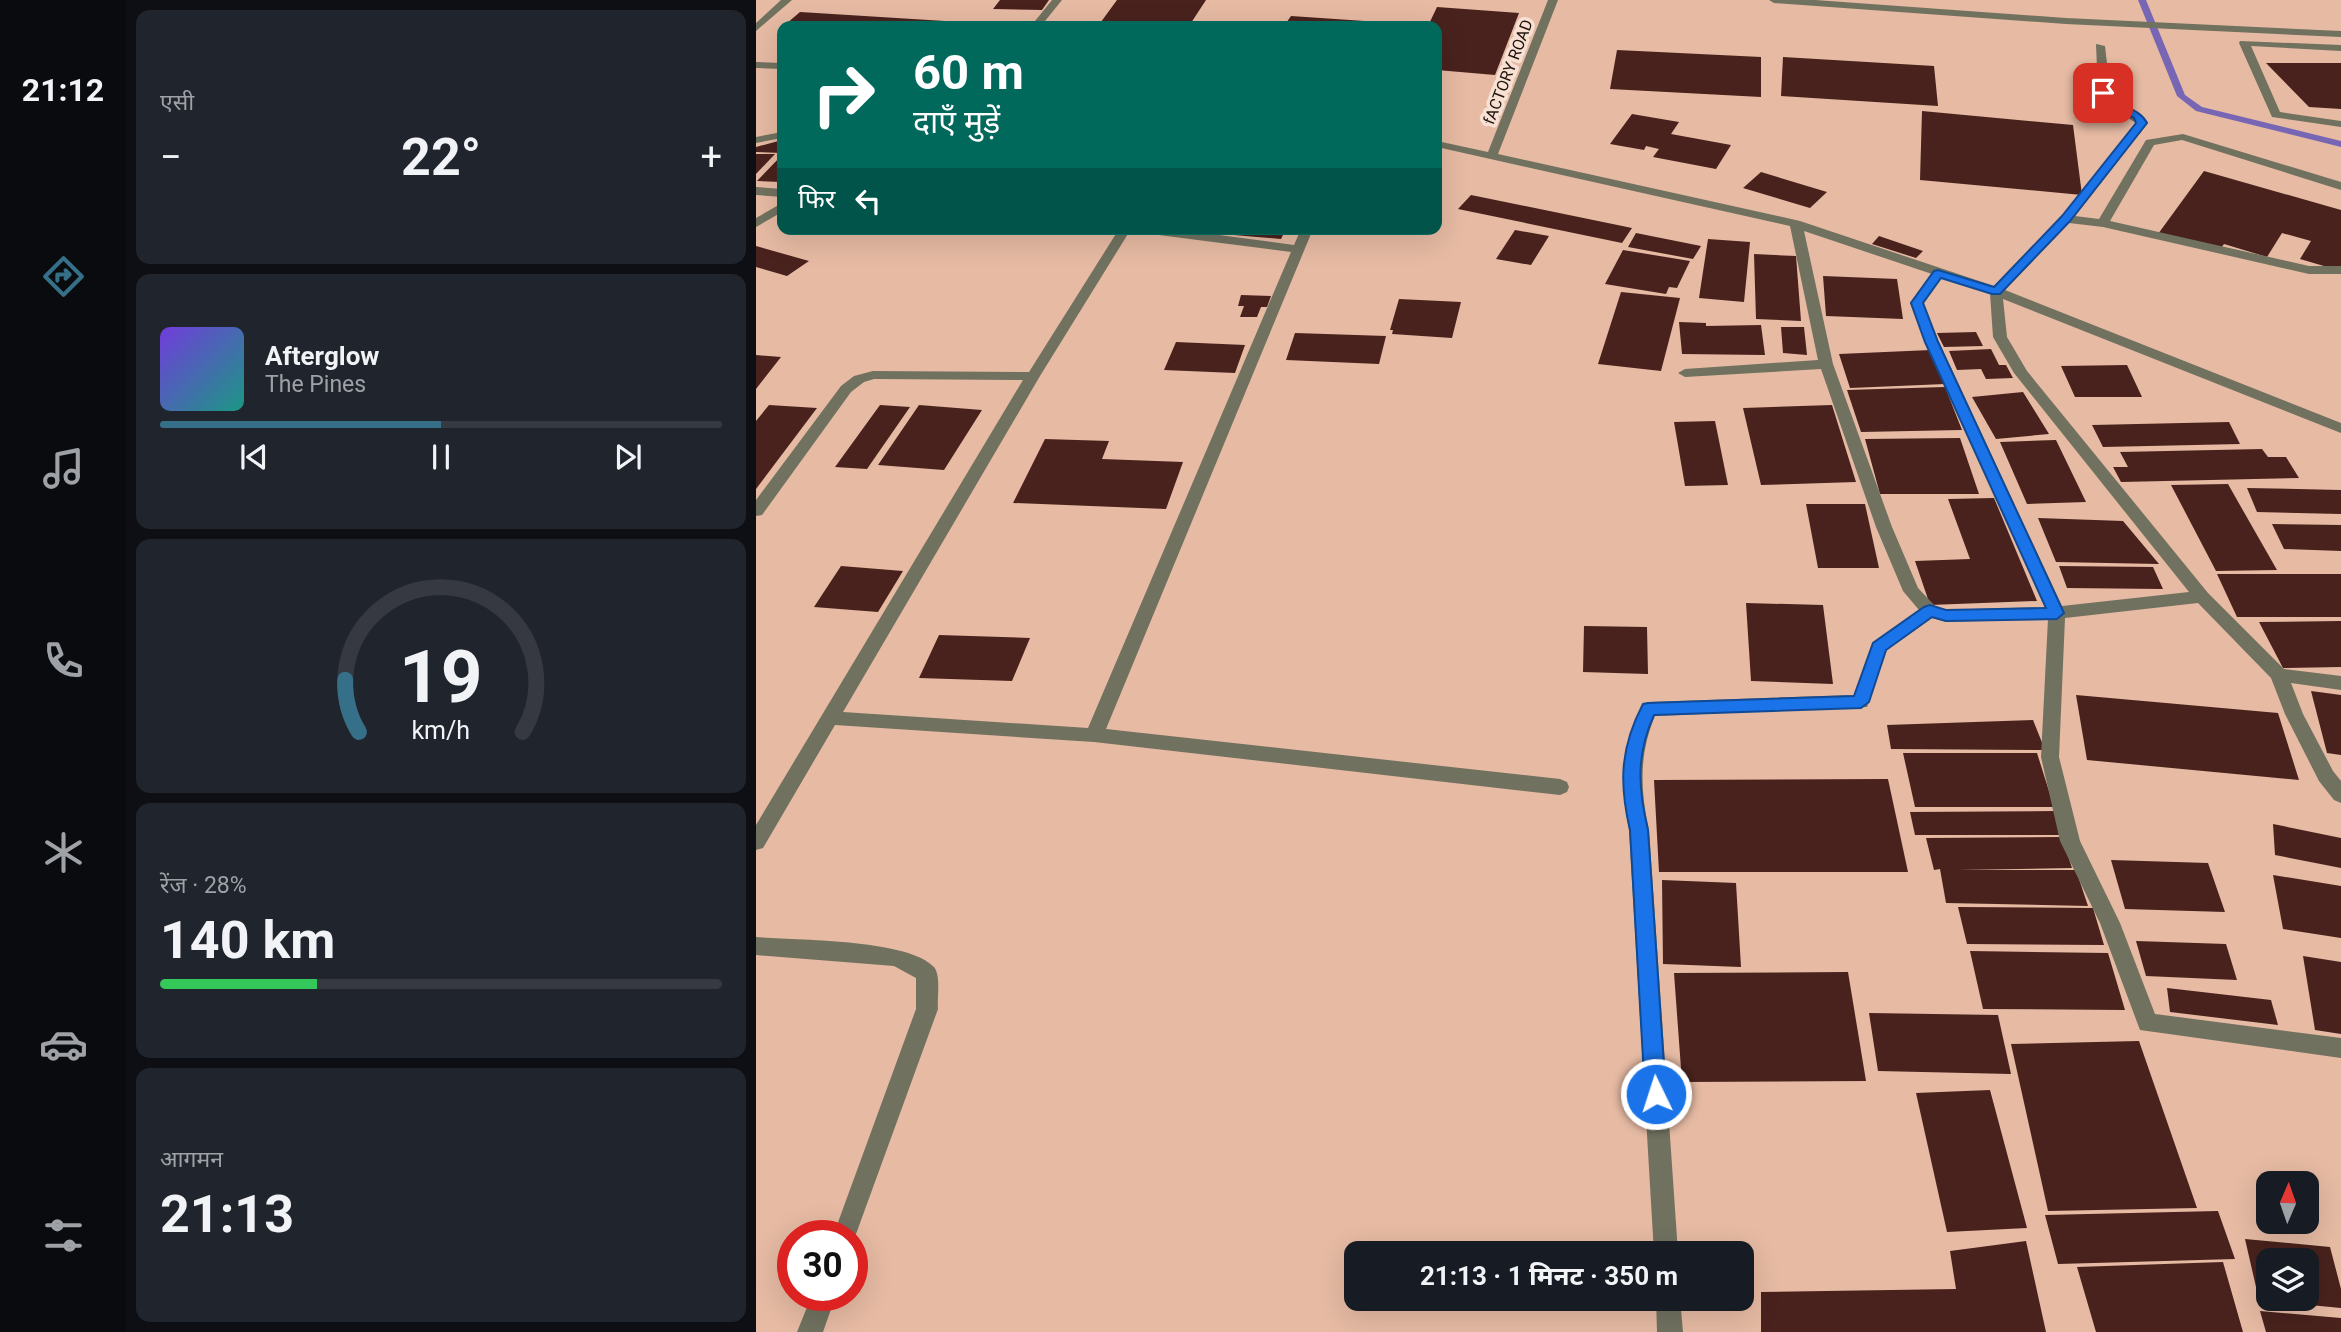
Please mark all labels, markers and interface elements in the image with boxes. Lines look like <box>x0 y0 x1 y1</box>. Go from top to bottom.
street label: fACTORY ROAD <box>1479 17 1537 127</box>
text: 60 m <box>913 44 1024 101</box>
icon: right <box>798 49 889 140</box>
pin <box>2073 63 2133 123</box>
text: 21:12 <box>22 71 104 109</box>
icon: arrive <box>2084 74 2122 112</box>
text: एसी <box>160 89 194 116</box>
text: दाएँ मुड़ें <box>913 103 1000 141</box>
text: 22° <box>401 127 481 188</box>
text: − <box>160 135 182 179</box>
text: + <box>700 135 722 179</box>
icon: left <box>849 182 887 220</box>
text: फिर <box>798 184 835 214</box>
icon: directions <box>39 252 88 301</box>
text: Afterglow <box>265 341 379 371</box>
text: The Pines <box>265 371 366 398</box>
icon: previous <box>235 438 273 476</box>
icon: pause <box>422 438 460 476</box>
icon: next <box>609 438 647 476</box>
icon: music <box>39 444 88 493</box>
text: 19 <box>399 634 483 720</box>
icon: phone <box>39 636 88 685</box>
text: km/h <box>412 716 470 745</box>
icon: climate <box>39 828 88 877</box>
text: रेंज · 28% <box>160 872 247 899</box>
text: 140 km <box>160 910 335 971</box>
icon: car <box>39 1020 88 1069</box>
position arrow <box>1619 1057 1693 1131</box>
text: आगमन <box>160 1146 223 1173</box>
north arrow <box>2256 1171 2319 1234</box>
map controls <box>2256 1171 2319 1311</box>
text: 21:13 <box>160 1184 294 1245</box>
icon: filters <box>39 1211 88 1260</box>
speed limit sign: 30 <box>777 1220 868 1311</box>
button: layers <box>2256 1248 2319 1311</box>
text: 21:13 · 1 मिनट · 350 m <box>1420 1261 1678 1291</box>

